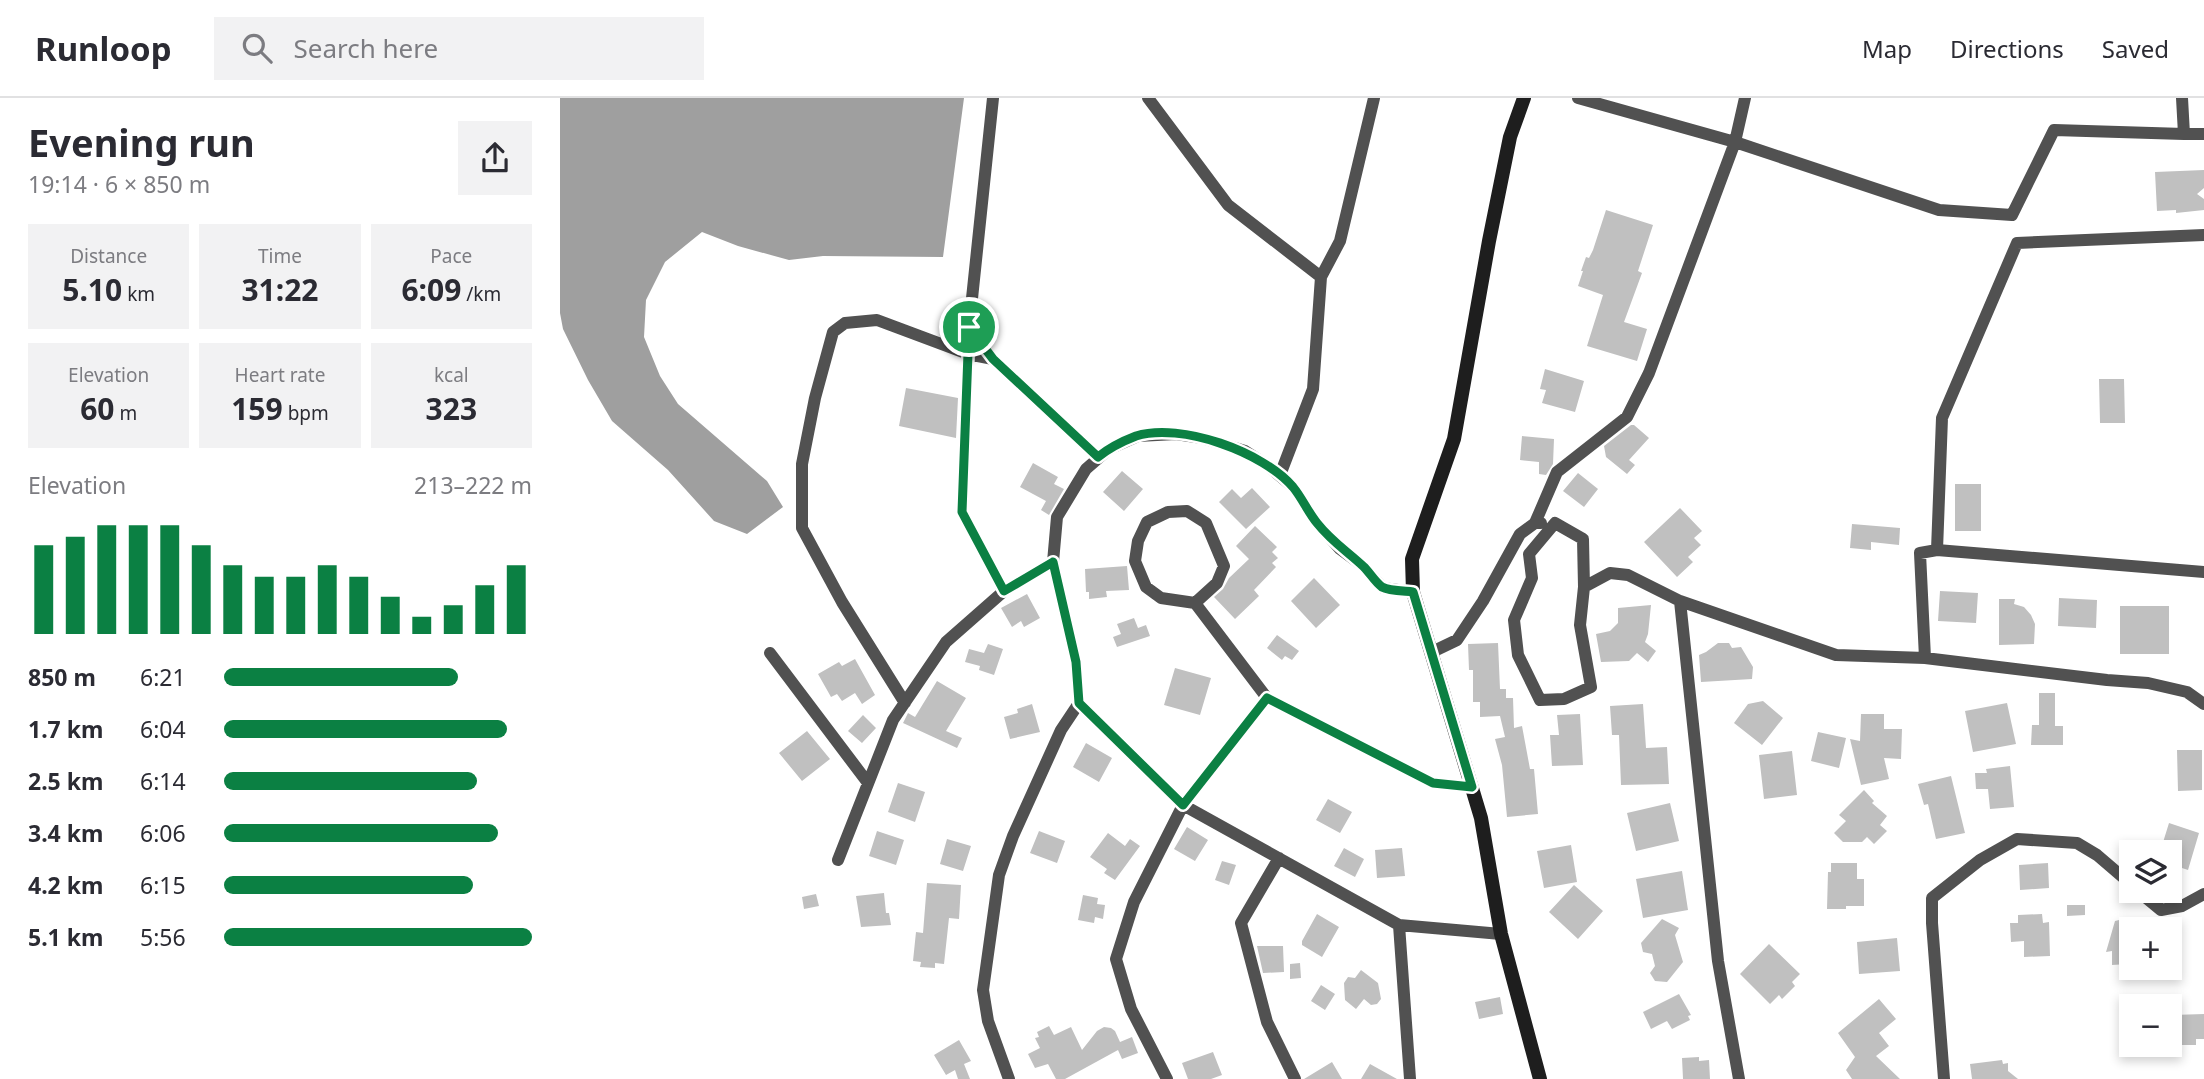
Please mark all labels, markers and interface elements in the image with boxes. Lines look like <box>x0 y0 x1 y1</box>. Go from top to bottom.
search box <box>214 17 704 80</box>
text: Runloop <box>35 26 172 71</box>
icon: search <box>238 29 276 67</box>
text: Search here <box>294 30 438 66</box>
text: Map <box>1862 32 1912 65</box>
text: Directions <box>1950 32 2064 65</box>
text: Saved <box>2102 32 2169 65</box>
text: Evening run <box>28 116 255 168</box>
button: share <box>458 121 532 195</box>
text: 19:14 · 6 × 850 m <box>28 168 210 200</box>
text: Distance <box>70 243 147 269</box>
text: Time <box>258 243 302 269</box>
text: Pace <box>430 243 472 269</box>
text: 5.10 <box>62 269 122 310</box>
text: 31:22 <box>241 269 319 310</box>
text: 6:09 <box>401 269 461 310</box>
text: km <box>122 281 155 307</box>
text: /km <box>461 281 501 307</box>
pin <box>939 297 999 357</box>
icon: arrive <box>950 308 988 346</box>
text: Elevation <box>68 362 149 388</box>
text: Heart rate <box>235 362 325 388</box>
text: kcal <box>434 362 469 388</box>
text: 60 <box>80 388 114 429</box>
text: 159 <box>231 388 283 429</box>
text: 323 <box>426 388 477 429</box>
text: m <box>114 400 137 426</box>
text: bpm <box>283 400 329 426</box>
text: Elevation <box>28 469 126 501</box>
text: 213–222 m <box>414 469 532 501</box>
text: 850 m <box>28 661 96 693</box>
text: 6:21 <box>140 661 186 693</box>
text: 1.7 km <box>28 713 103 745</box>
text: 6:04 <box>140 713 186 745</box>
text: 2.5 km <box>28 765 103 797</box>
text: 6:14 <box>140 765 186 797</box>
text: 3.4 km <box>28 817 103 849</box>
text: 6:06 <box>140 817 186 849</box>
map controls <box>2119 840 2182 1057</box>
button: layers <box>2119 840 2182 903</box>
text: 4.2 km <box>28 869 103 901</box>
text: 6:15 <box>140 869 186 901</box>
button: + <box>2119 917 2182 980</box>
text: 5.1 km <box>28 921 103 953</box>
text: 5:56 <box>140 921 186 953</box>
button: − <box>2119 994 2182 1057</box>

